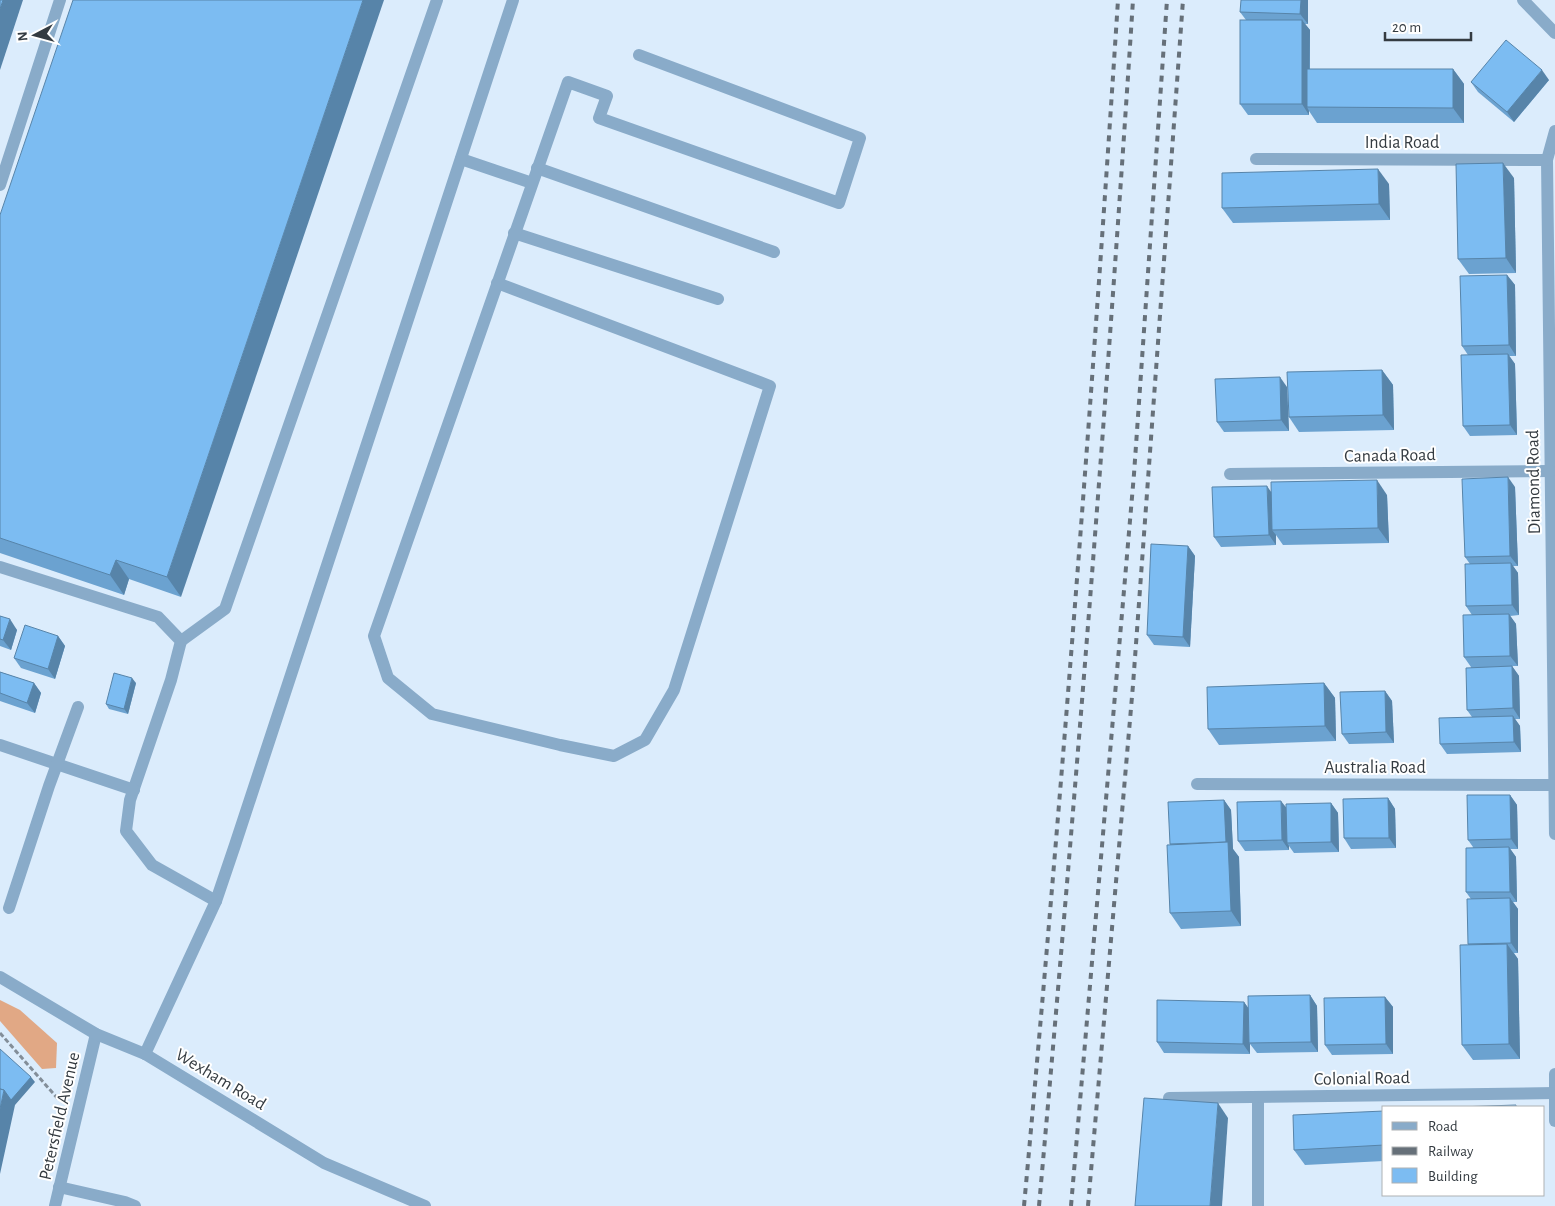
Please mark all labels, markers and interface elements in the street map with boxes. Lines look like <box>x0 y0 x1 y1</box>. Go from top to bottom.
north arrow <box>10 10 60 60</box>
scale bar <box>1385 10 1471 42</box>
text: 20 m <box>1392 20 1421 35</box>
text: N <box>16 31 31 42</box>
street label: India Road <box>1365 134 1439 152</box>
street label: Diamond Road <box>1524 430 1544 534</box>
street label: Canada Road <box>1344 446 1436 466</box>
street label: Australia Road <box>1324 759 1426 777</box>
street label: Wexham Road <box>172 1046 269 1114</box>
street label: Petersfield Avenue <box>37 1051 83 1182</box>
street label: Colonial Road <box>1314 1069 1410 1089</box>
legend <box>1382 1106 1545 1196</box>
text: Road <box>1428 1119 1458 1134</box>
text: Railway <box>1428 1144 1474 1159</box>
text: Building <box>1428 1169 1478 1184</box>

